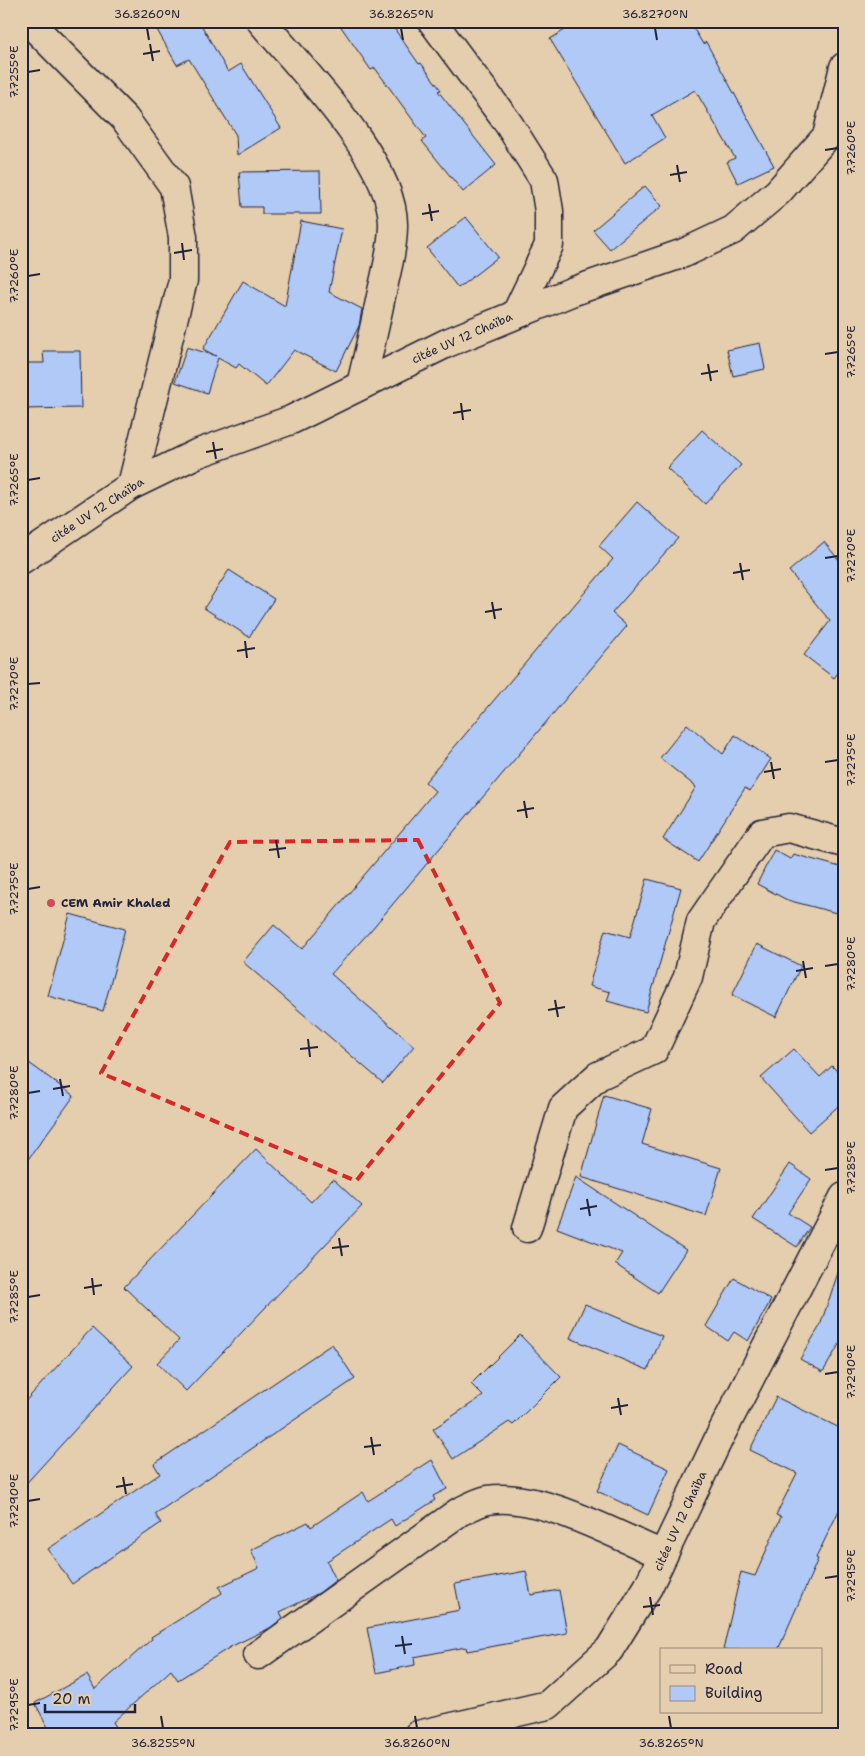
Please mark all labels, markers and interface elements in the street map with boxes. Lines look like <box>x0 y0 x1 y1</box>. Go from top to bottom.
text: 36.8260°N <box>114 6 180 22</box>
text: 36.8265°N <box>368 6 434 22</box>
text: 36.8270°N <box>622 6 688 22</box>
text: 7.7255°E <box>6 46 22 98</box>
text: 7.7260°E <box>843 121 859 175</box>
text: 7.7260°E <box>6 249 22 303</box>
street label: citée UV 12 Chaïba <box>409 308 515 367</box>
text: 7.7265°E <box>843 325 859 379</box>
text: 7.7265°E <box>6 453 22 507</box>
street label: citée UV 12 Chaïba <box>47 473 147 546</box>
text: 7.7270°E <box>843 529 859 583</box>
text: 7.7270°E <box>6 657 22 711</box>
text: 7.7275°E <box>843 733 859 787</box>
text: 7.7275°E <box>6 862 22 916</box>
place label: CEM Amir Khaled <box>61 895 171 911</box>
marker: CEM Amir Khaled <box>45 897 57 909</box>
text: 7.7280°E <box>843 937 859 991</box>
text: 7.7280°E <box>6 1066 22 1120</box>
text: 7.7285°E <box>843 1141 859 1195</box>
text: 7.7285°E <box>6 1270 22 1324</box>
text: 7.7290°E <box>843 1345 859 1399</box>
street label: citée UV 12 Chaïba <box>650 1468 710 1574</box>
text: 7.7290°E <box>6 1474 22 1528</box>
text: 7.7295°E <box>843 1549 859 1603</box>
legend <box>660 1648 822 1714</box>
text: Road <box>705 1659 743 1679</box>
text: 7.7295°E <box>6 1678 22 1732</box>
scale bar <box>45 1681 135 1713</box>
text: Building <box>705 1683 762 1703</box>
text: 20 m <box>52 1689 91 1709</box>
text: 36.8255°N <box>131 1735 195 1751</box>
text: 36.8260°N <box>384 1735 450 1751</box>
text: 36.8265°N <box>638 1735 704 1751</box>

